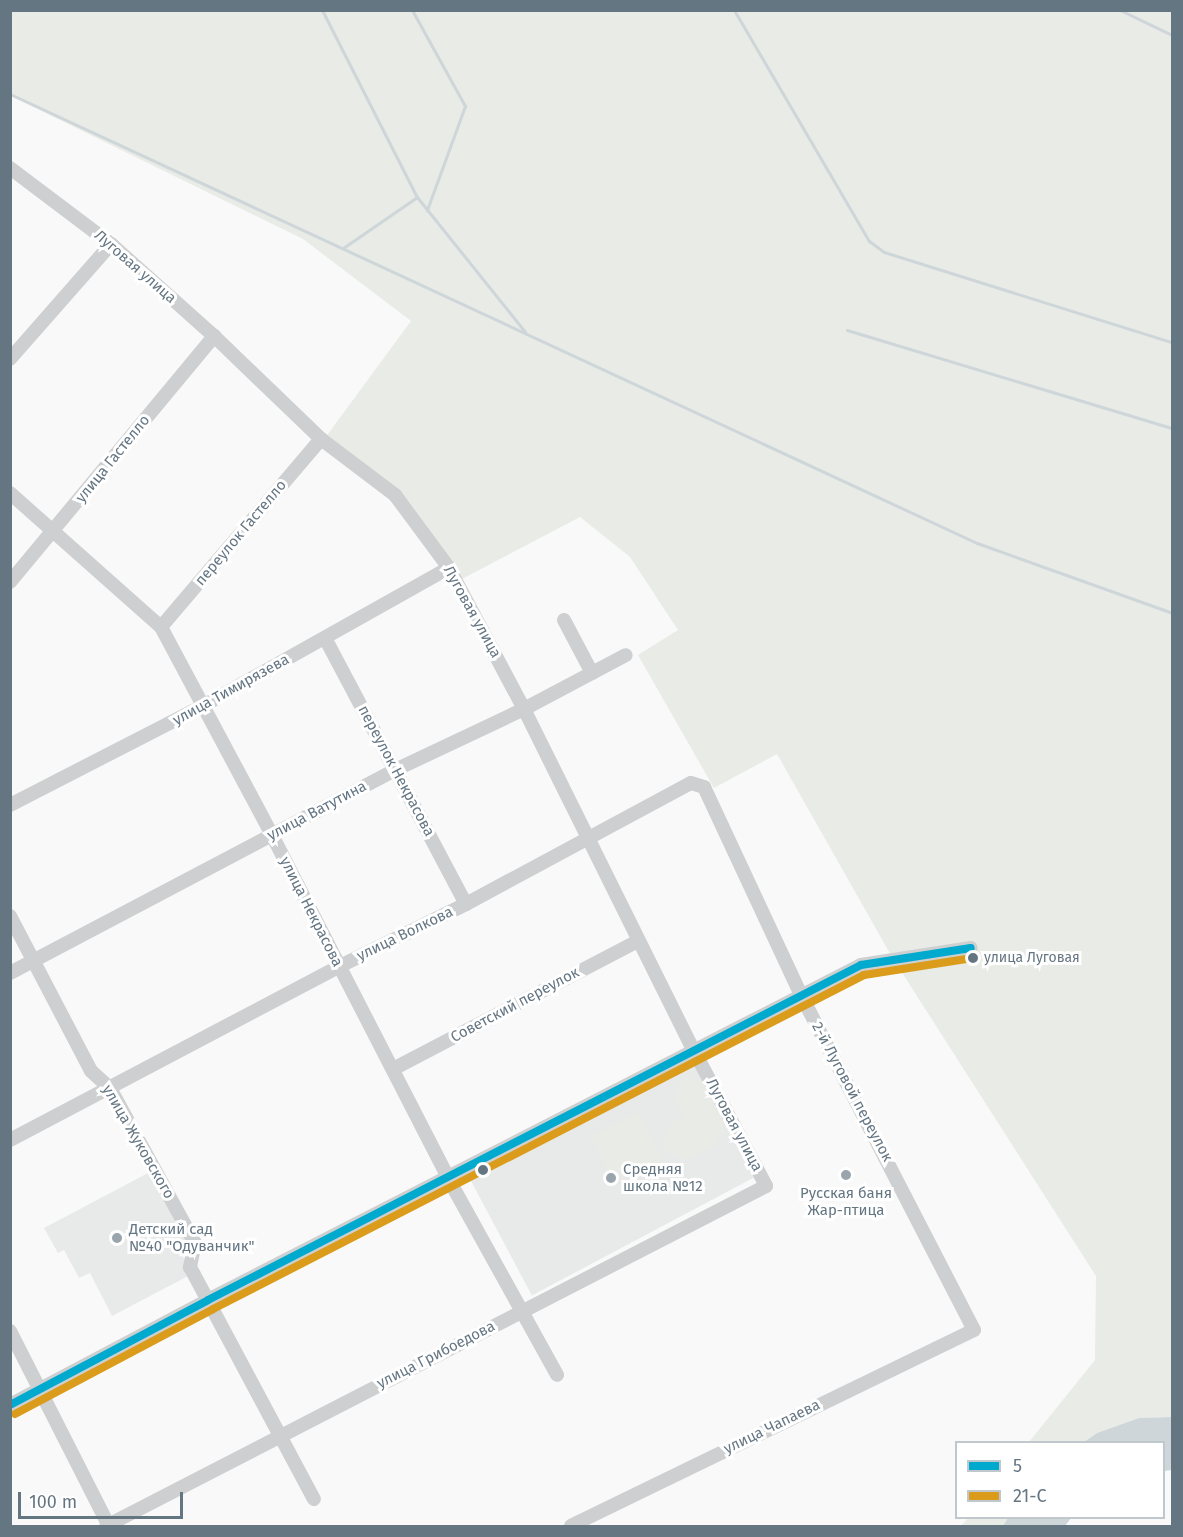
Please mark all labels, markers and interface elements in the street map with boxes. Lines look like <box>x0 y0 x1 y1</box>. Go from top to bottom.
street label: Луговая улица <box>90 227 180 307</box>
street label: улица Гастелло <box>72 411 154 507</box>
street label: переулок Гастелло <box>192 477 290 589</box>
street label: Луговая улица <box>439 563 505 661</box>
street label: улица Тимирязева <box>170 651 292 729</box>
street label: переулок Некрасова <box>354 702 438 840</box>
street label: улица Ватутина <box>264 777 370 845</box>
street label: улица Некрасова <box>276 854 346 970</box>
street label: улица Волкова <box>354 903 456 965</box>
place label: улица Луговая <box>984 950 1080 966</box>
marker: улица Луговая <box>967 952 979 964</box>
street label: Советский переулок <box>448 964 582 1046</box>
street label: 2-й Луговой переулок <box>808 1019 896 1165</box>
street label: Луговая улица <box>702 1075 766 1175</box>
street label: улица Жуковского <box>98 1082 178 1202</box>
place label: Средняя школа №12 <box>623 1160 703 1195</box>
unlabelled marker <box>477 1164 489 1176</box>
marker: Русская баня Жар-птица <box>839 1168 853 1182</box>
marker: Средняя школа №12 <box>604 1171 618 1185</box>
place label: Русская баня Жар-птица <box>800 1184 892 1219</box>
place label: Детский сад №40 "Одуванчик" <box>129 1220 255 1255</box>
marker: Детский сад №40 "Одуванчик" <box>110 1231 124 1245</box>
street label: улица Грибоедова <box>374 1317 498 1393</box>
street label: улица Чапаева <box>721 1396 823 1458</box>
legend <box>955 1441 1165 1519</box>
text: 5 <box>1013 1455 1022 1477</box>
scale bar <box>21 1480 186 1518</box>
text: 21-С <box>1013 1485 1047 1507</box>
text: 100 m <box>29 1491 77 1513</box>

